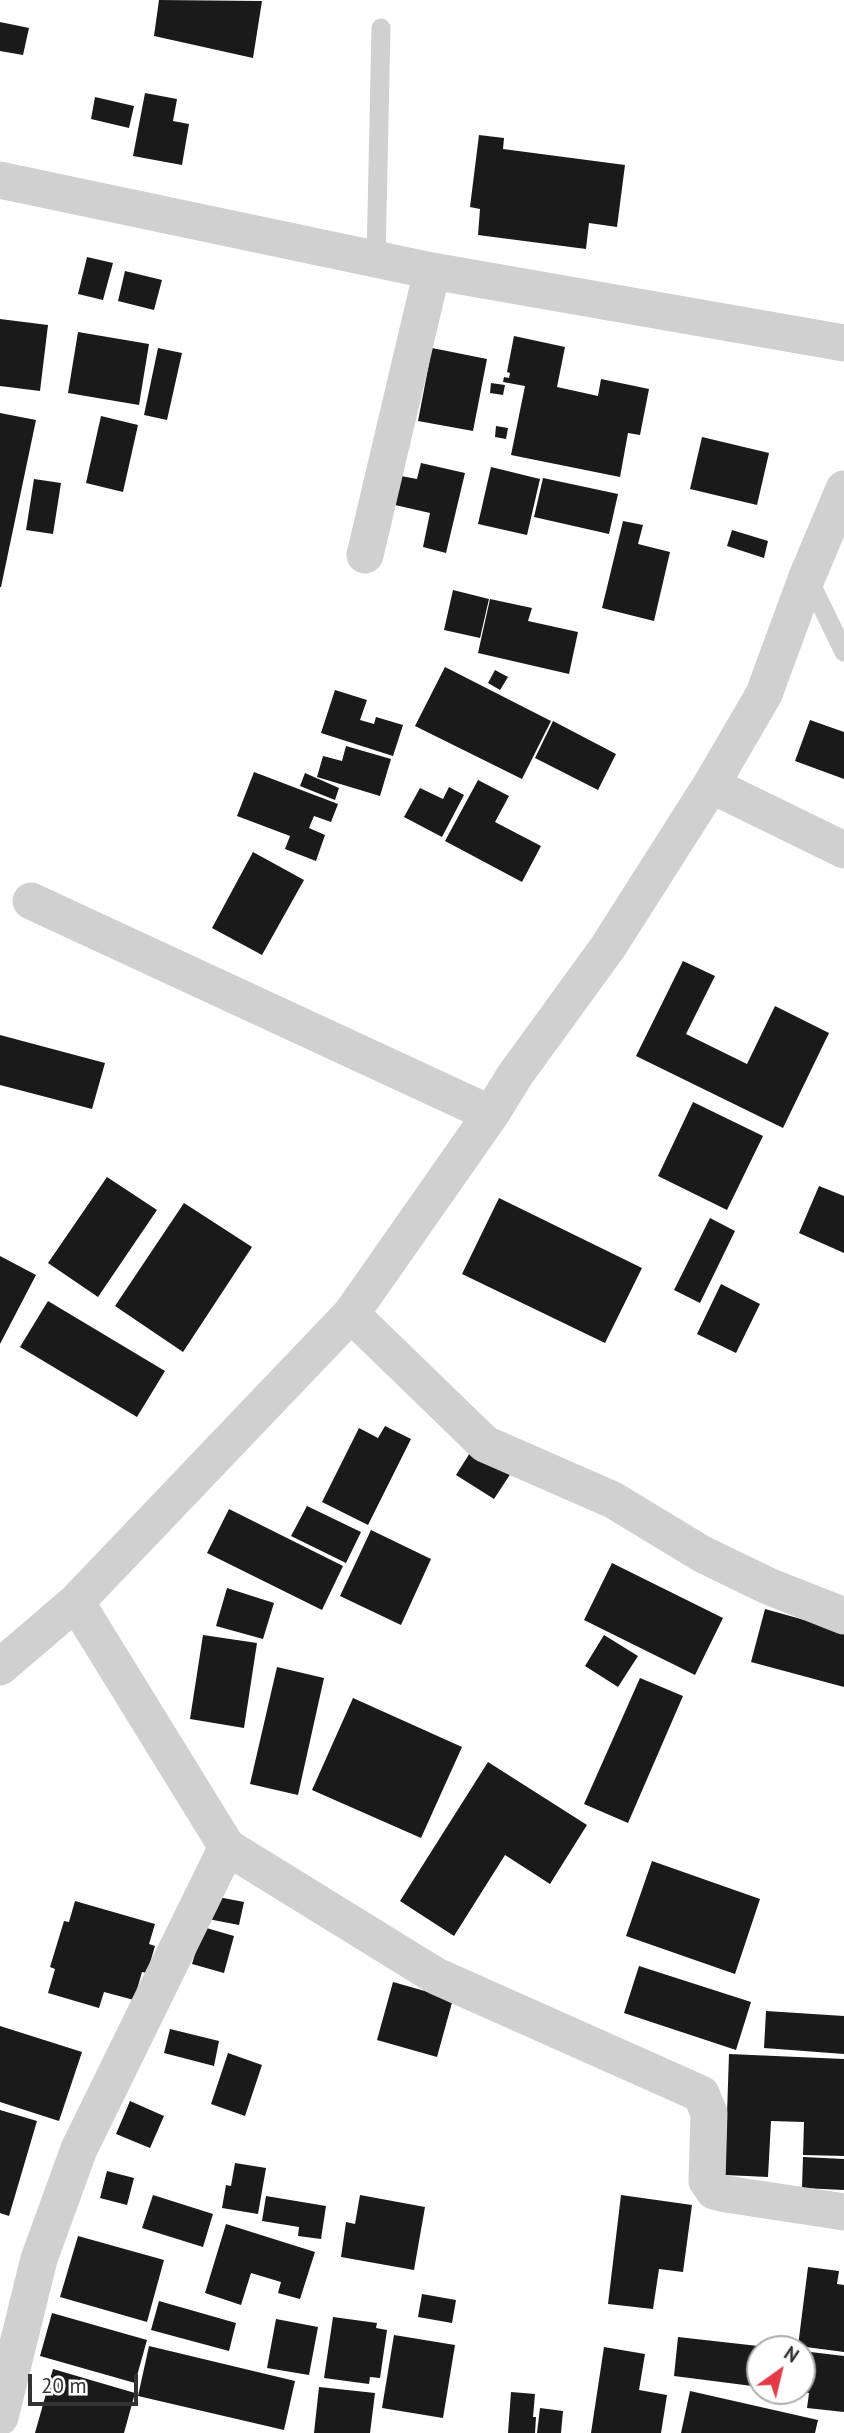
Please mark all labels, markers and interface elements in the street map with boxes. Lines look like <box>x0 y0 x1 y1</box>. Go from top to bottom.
north arrow <box>746 2335 816 2405</box>
text: N <box>780 2341 804 2368</box>
scale bar <box>32 2360 142 2404</box>
text: 20 m <box>41 2372 87 2399</box>

